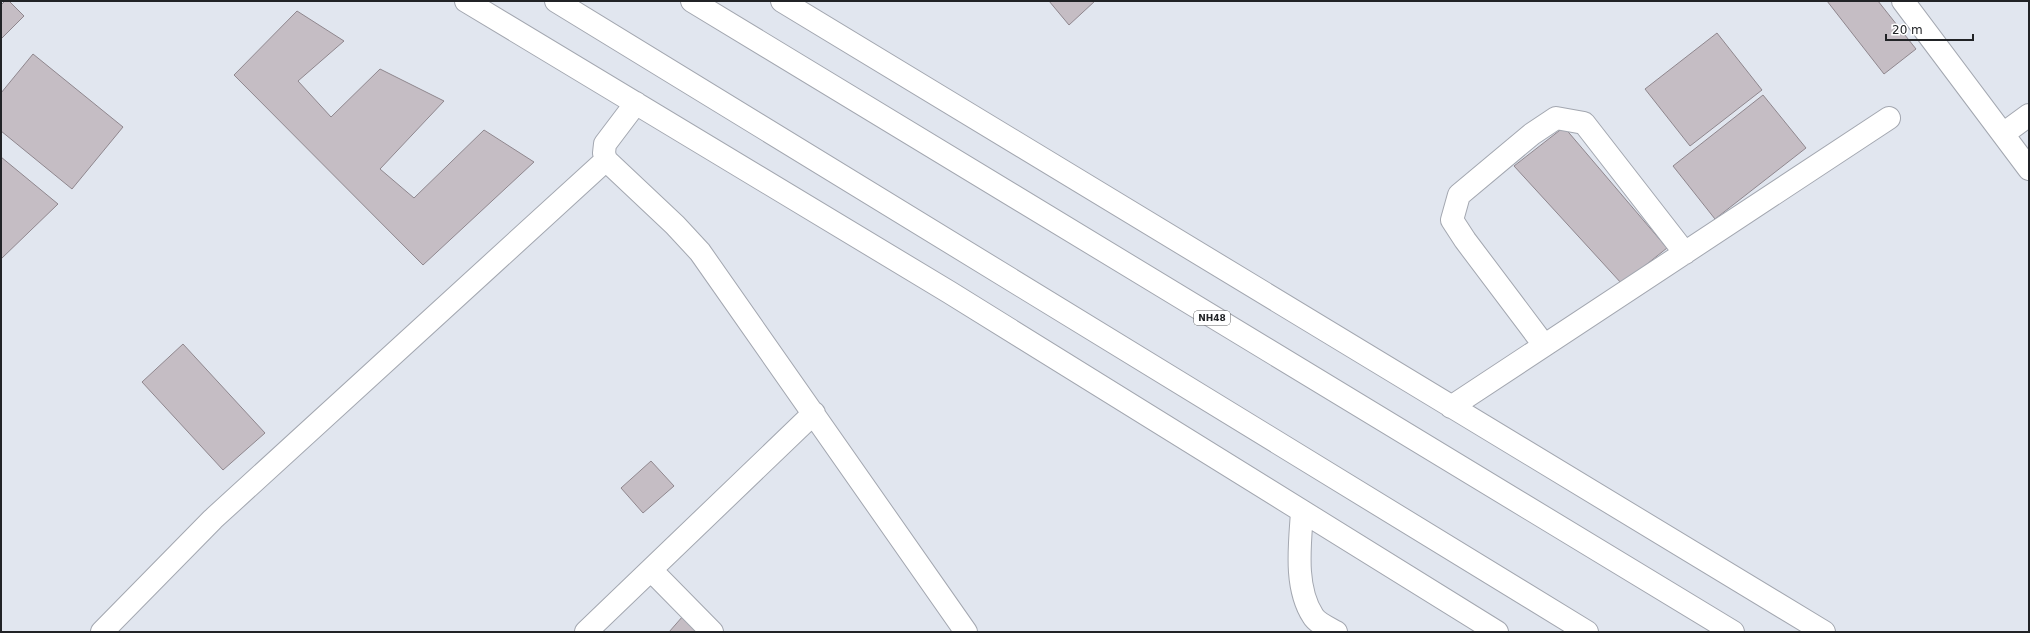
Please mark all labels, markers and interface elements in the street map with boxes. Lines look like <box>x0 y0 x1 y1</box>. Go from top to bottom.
scale bar <box>1886 16 1973 42</box>
text: 20 m <box>1892 23 1923 37</box>
road number: NH48 <box>1194 311 1230 325</box>

